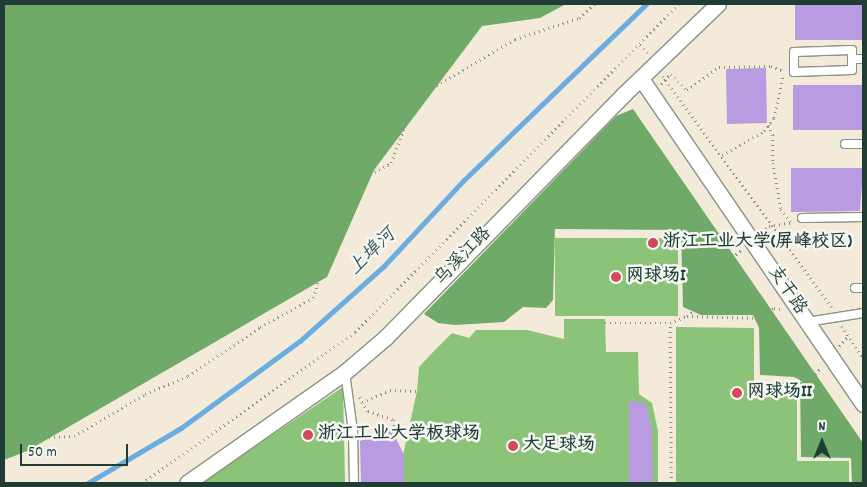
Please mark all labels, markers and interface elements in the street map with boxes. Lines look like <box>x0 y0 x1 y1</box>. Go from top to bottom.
street label: 乌溪江路 <box>431 224 497 290</box>
water label: 上埠河 <box>345 225 401 281</box>
place label: 浙江工业大学(屏峰校区) <box>663 232 852 254</box>
marker: 浙江工业大学(屏峰校区) <box>647 237 659 249</box>
street label: 支干路 <box>762 263 810 319</box>
place label: 网球场I <box>626 266 686 288</box>
marker: 网球场I <box>610 271 622 283</box>
place label: 网球场II <box>747 382 812 404</box>
marker: 网球场II <box>731 387 743 399</box>
north arrow <box>797 417 847 467</box>
text: N <box>819 417 825 437</box>
place label: 浙江工业大学板球场 <box>318 424 480 446</box>
marker: 浙江工业大学板球场 <box>302 429 314 441</box>
scale bar <box>22 434 130 466</box>
place label: 大足球场 <box>523 435 595 457</box>
marker: 大足球场 <box>507 440 519 452</box>
text: 50 m <box>28 442 57 464</box>

